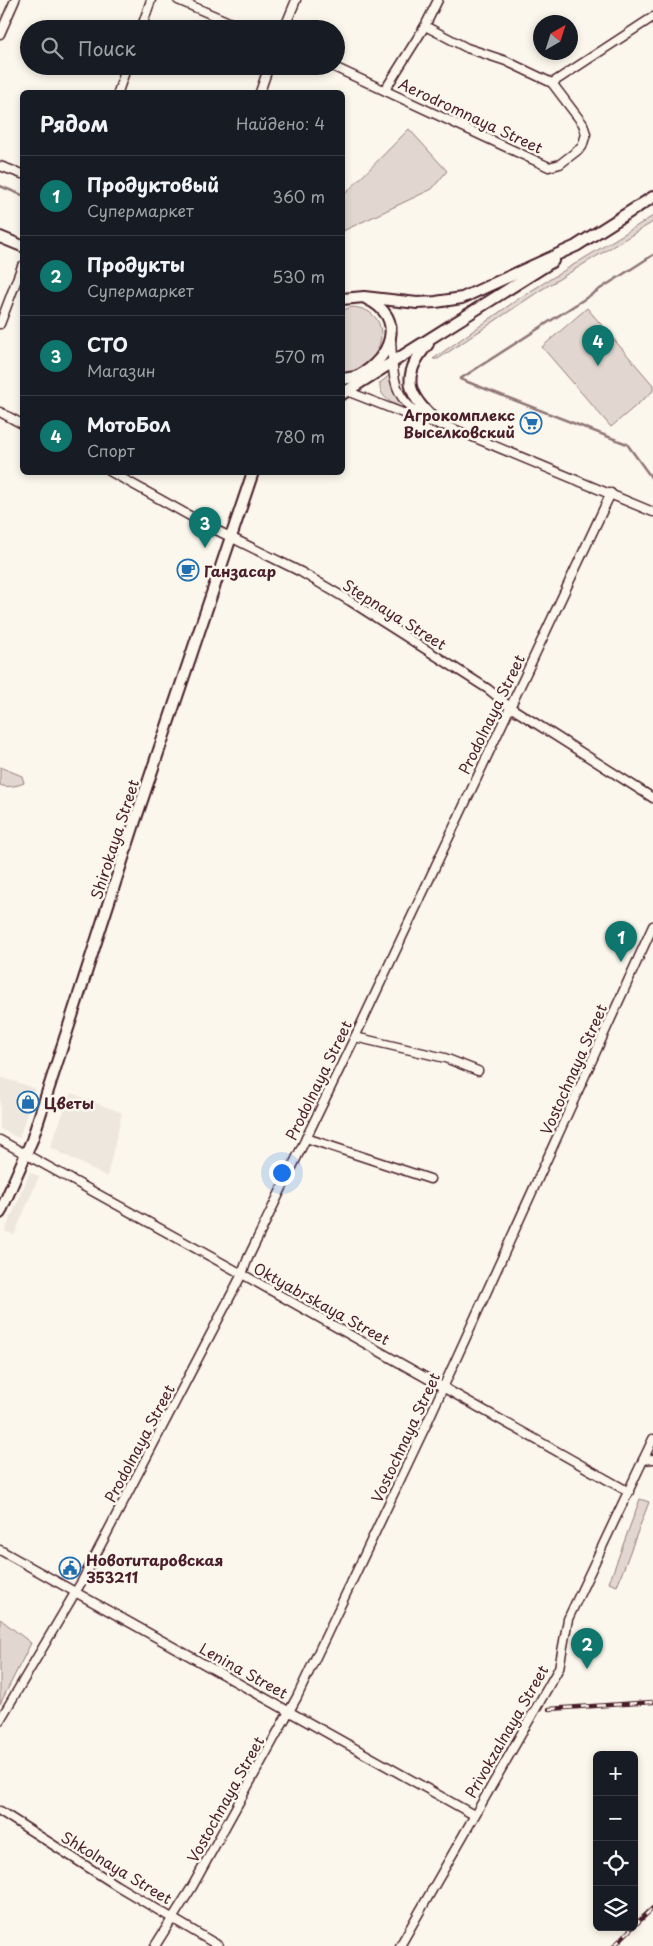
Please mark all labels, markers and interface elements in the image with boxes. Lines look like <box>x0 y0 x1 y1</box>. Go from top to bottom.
north arrow <box>533 15 578 60</box>
search box <box>20 20 345 75</box>
icon: search <box>38 34 66 62</box>
text: Поиск <box>78 34 136 62</box>
street label: Aerodromnaya Street <box>395 71 547 159</box>
text: Рядом <box>40 107 108 139</box>
text: Найдено: 4 <box>236 111 325 135</box>
text: Продуктовый <box>87 170 219 198</box>
text: 1 <box>52 184 60 208</box>
text: 360 m <box>273 184 325 208</box>
text: Супермаркет <box>87 198 194 222</box>
text: Продукты <box>87 250 185 278</box>
text: 2 <box>50 264 62 288</box>
text: 530 m <box>272 264 325 288</box>
text: Супермаркет <box>87 278 194 302</box>
pin: 4 <box>582 325 614 366</box>
text: СТО <box>87 330 128 358</box>
text: 3 <box>51 344 61 368</box>
text: 570 m <box>274 344 325 368</box>
text: Магазин <box>87 358 156 382</box>
place label: Агрокомплекс Выселковский <box>403 403 515 443</box>
text: МотоБол <box>87 410 171 438</box>
supermarket icon: Агрокомплекс Выселковский <box>519 411 543 435</box>
text: 4 <box>51 424 61 448</box>
text: 780 m <box>275 424 325 448</box>
text: Спорт <box>87 438 135 462</box>
pin: 3 <box>189 507 221 548</box>
cafe icon: Ганзасар <box>176 558 200 582</box>
place label: Ганзасар <box>204 559 276 582</box>
street label: Stepnaya Street <box>339 573 451 655</box>
street label: Prodolnaya Street <box>452 650 530 778</box>
street label: Shirokaya Street <box>84 776 144 902</box>
pin: 1 <box>605 921 637 962</box>
street label: Vostochnaya Street <box>534 1000 612 1138</box>
street label: Prodolnaya Street <box>279 1016 357 1144</box>
shop icon: Цветы <box>16 1090 40 1114</box>
place label: Цветы <box>44 1091 94 1114</box>
your location <box>269 1160 295 1186</box>
street label: Oktyabrskaya Street <box>250 1256 394 1350</box>
street label: Vostochnaya Street <box>365 1368 445 1506</box>
street label: Prodolnaya Street <box>98 1380 180 1506</box>
place label: Новотитаровская 353211 <box>86 1548 223 1588</box>
public building icon: Новотитаровская 353211 <box>58 1556 82 1580</box>
pin: 2 <box>571 1628 603 1669</box>
street label: Lenina Street <box>196 1636 292 1704</box>
street label: Privokzalnaya Street <box>459 1660 553 1802</box>
street label: Vostochnaya Street <box>181 1732 269 1866</box>
map controls <box>593 1751 638 1931</box>
button: + <box>593 1751 638 1796</box>
button: − <box>593 1796 638 1841</box>
street label: Shkolnaya Street <box>57 1825 177 1909</box>
button: locate <box>593 1841 638 1886</box>
button: layers <box>593 1886 638 1931</box>

